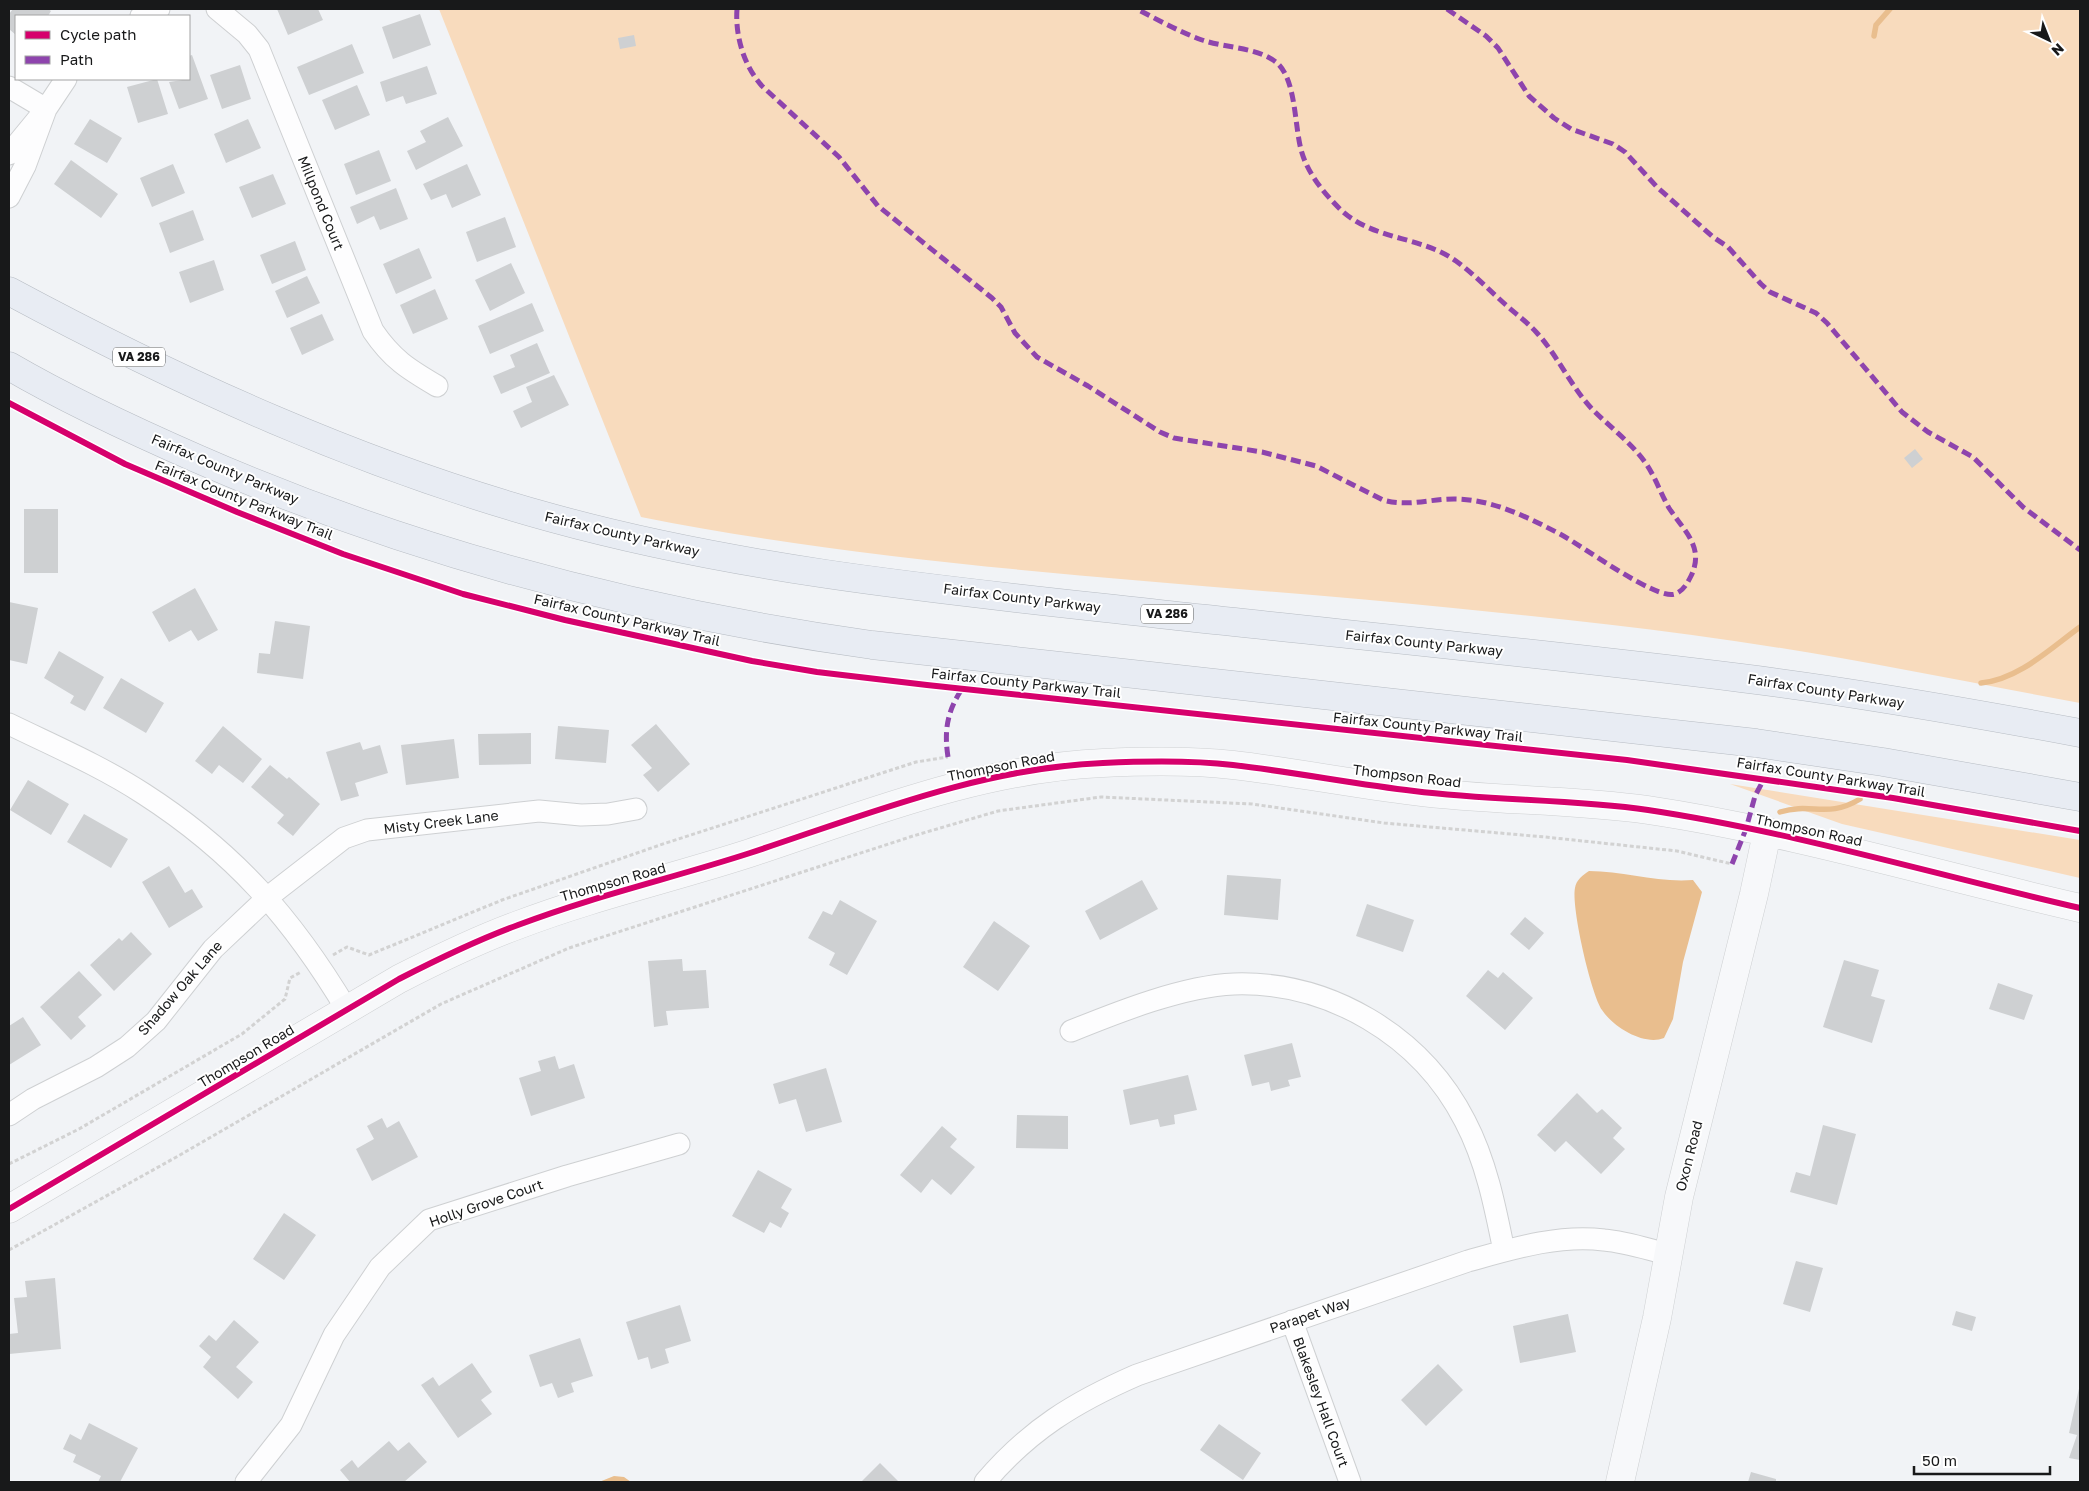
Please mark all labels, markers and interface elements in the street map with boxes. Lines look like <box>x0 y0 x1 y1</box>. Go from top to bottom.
legend <box>15 15 190 80</box>
north arrow <box>2024 15 2074 65</box>
text: Cycle path <box>60 25 136 43</box>
text: N <box>2049 40 2068 60</box>
text: Path <box>60 50 93 68</box>
street label: Millpond Court <box>295 153 348 252</box>
road number: VA 286 <box>113 348 165 367</box>
street label: Fairfax County Parkway <box>149 430 302 507</box>
street label: Fairfax County Parkway Trail <box>153 456 336 543</box>
street label: Fairfax County Parkway <box>543 507 701 560</box>
street label: Fairfax County Parkway <box>942 579 1102 616</box>
street label: Fairfax County Parkway Trail <box>532 590 722 649</box>
road number: VA 286 <box>1141 604 1193 624</box>
street label: Fairfax County Parkway <box>1344 626 1504 659</box>
street label: Fairfax County Parkway Trail <box>930 664 1122 701</box>
street label: Fairfax County Parkway <box>1746 670 1906 711</box>
street label: Fairfax County Parkway Trail <box>1332 708 1524 745</box>
street label: Thompson Road <box>946 747 1056 784</box>
street label: Fairfax County Parkway Trail <box>1736 753 1927 800</box>
street label: Thompson Road <box>1352 760 1462 791</box>
street label: Misty Creek Lane <box>382 806 499 837</box>
street label: Thompson Road <box>1754 810 1864 849</box>
street label: Thompson Road <box>558 858 668 905</box>
street label: Shadow Oak Lane <box>134 937 225 1038</box>
street label: Thompson Road <box>195 1020 297 1091</box>
street label: Oxon Road <box>1672 1119 1706 1193</box>
street label: Holly Grove Court <box>427 1175 545 1230</box>
street label: Parapet Way <box>1267 1293 1353 1336</box>
street label: Blakesley Hall Court <box>1290 1334 1353 1469</box>
scale bar <box>1914 1444 2050 1476</box>
text: 50 m <box>1922 1451 1957 1469</box>

